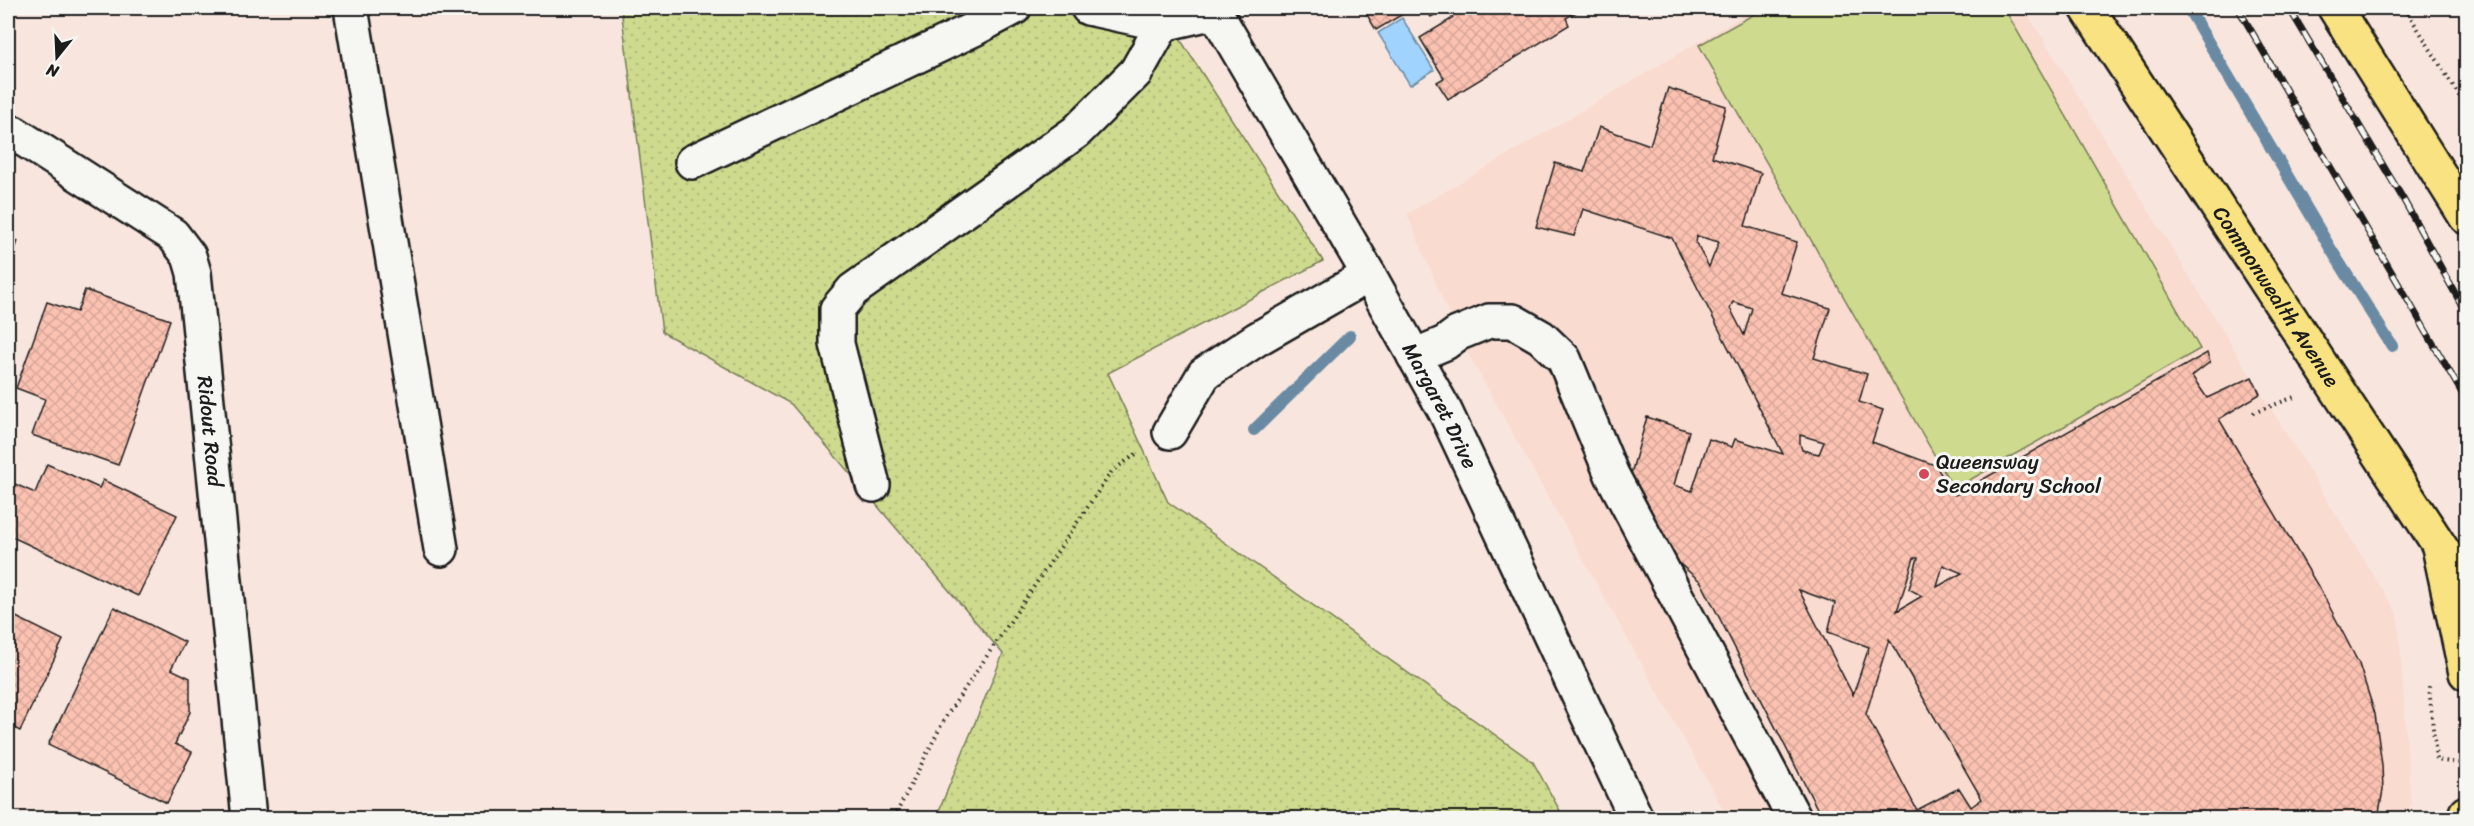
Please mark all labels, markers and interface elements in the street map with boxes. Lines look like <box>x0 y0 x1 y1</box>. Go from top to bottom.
north arrow <box>27 27 87 87</box>
text: N <box>42 55 63 87</box>
street label: Commonwealth Avenue <box>2202 198 2350 395</box>
street label: Margaret Drive <box>1391 335 1489 476</box>
street label: Ridout Road <box>185 374 235 490</box>
place label: Queensway Secondary School <box>1936 443 2102 505</box>
marker: Queensway Secondary School <box>1917 467 1931 481</box>

